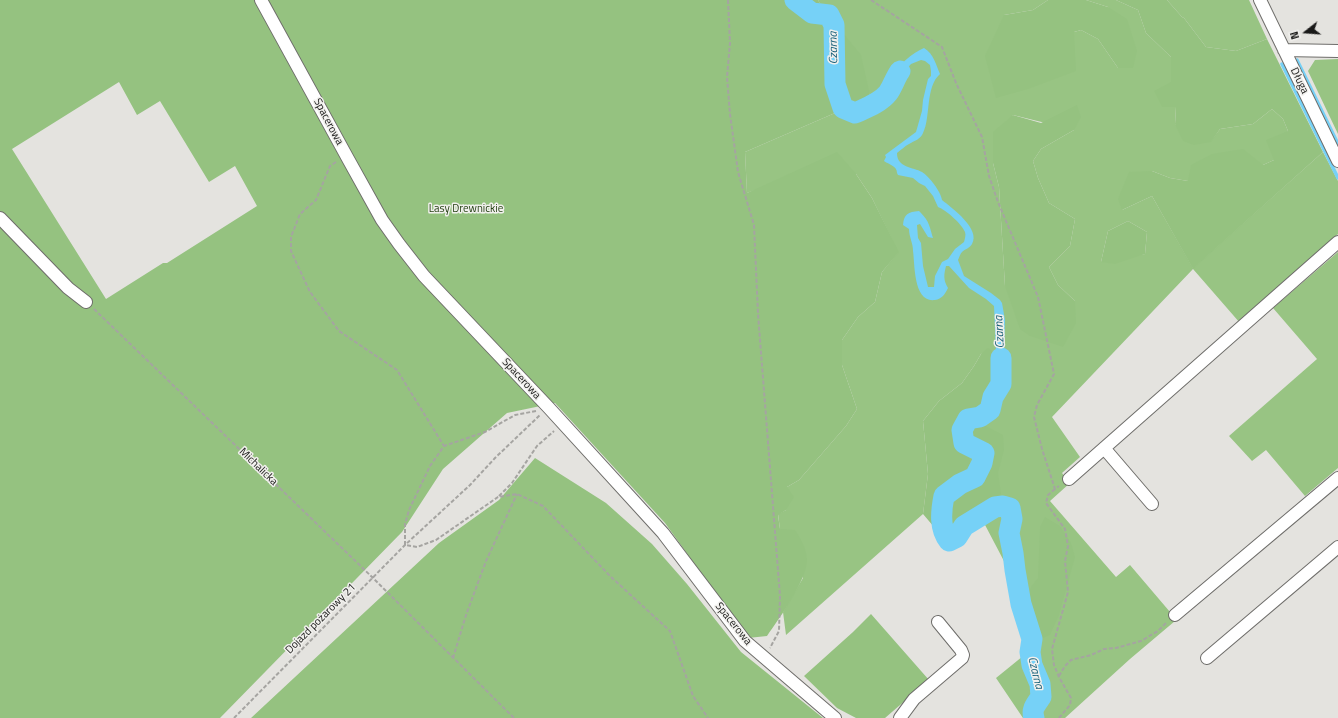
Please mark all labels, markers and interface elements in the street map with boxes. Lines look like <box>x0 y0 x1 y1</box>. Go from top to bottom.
north arrow <box>1286 12 1326 52</box>
text: N <box>1286 30 1303 41</box>
water label: Czarna <box>827 31 841 65</box>
street label: Długa <box>1287 66 1311 96</box>
street label: Spacerowa <box>310 96 346 148</box>
park label: Lasy Drewnickie <box>429 202 503 216</box>
water label: Czarna <box>992 315 1008 349</box>
street label: Spacerowa <box>499 356 543 402</box>
street label: Michalicka <box>236 445 280 489</box>
street label: Dojazd pożarowy 21 <box>283 581 359 657</box>
street label: Spacerowa <box>712 600 754 648</box>
water label: Czarna <box>1024 655 1046 691</box>

